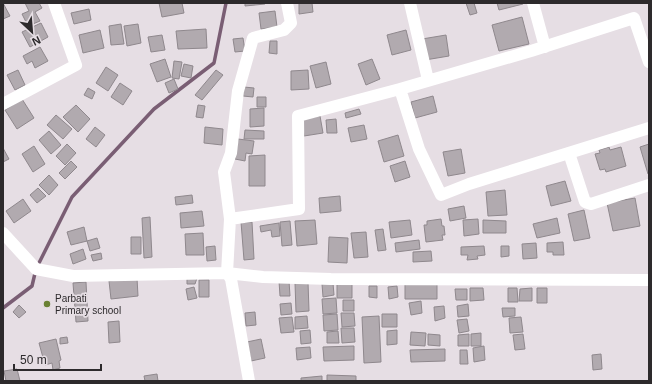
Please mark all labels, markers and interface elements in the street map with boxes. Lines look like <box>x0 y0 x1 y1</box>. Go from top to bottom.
north arrow <box>12 12 52 52</box>
text: N <box>30 34 43 48</box>
place label: Parbati Primary school <box>55 293 121 316</box>
marker: Parbati Primary school <box>42 299 52 309</box>
scale bar <box>14 346 101 372</box>
text: 50 m <box>20 353 47 367</box>

